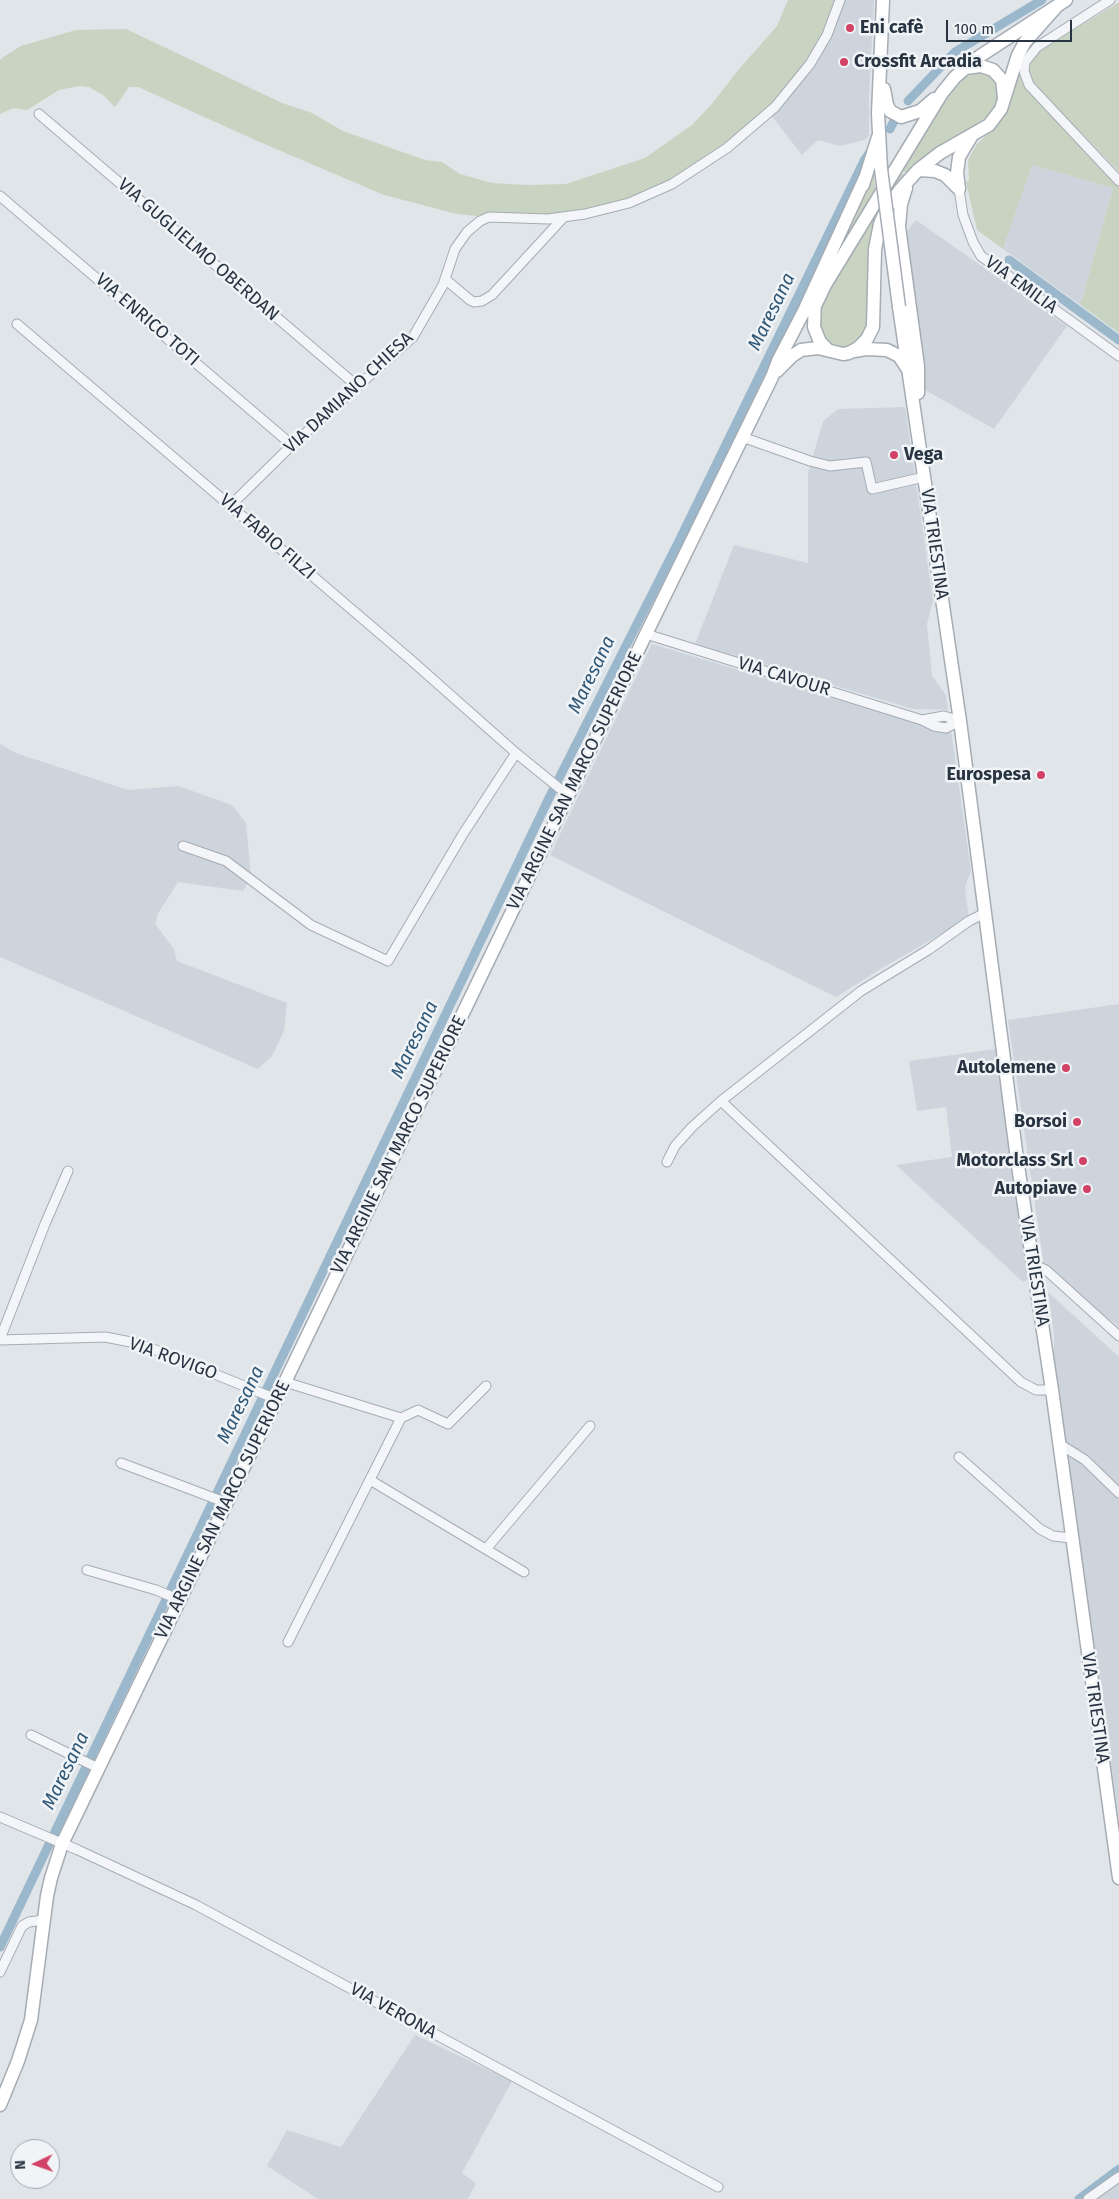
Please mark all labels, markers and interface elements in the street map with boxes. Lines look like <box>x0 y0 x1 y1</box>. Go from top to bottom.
scale bar <box>949 10 1075 42</box>
place label: Eni cafè <box>860 17 923 39</box>
text: 100 m <box>954 20 994 38</box>
marker: Eni cafè <box>844 22 856 34</box>
place label: Crossfit Arcadia <box>854 51 982 73</box>
marker: Crossfit Arcadia <box>838 56 850 68</box>
street label: VIA GUGLIELMO OBERDAN <box>113 174 283 326</box>
street label: VIA EMILIA <box>981 252 1061 318</box>
street label: VIA ENRICO TOTI <box>91 269 203 371</box>
water label: Maresana <box>743 270 801 354</box>
street label: VIA DAMIANO CHIESA <box>280 328 418 458</box>
place label: Vega <box>904 444 943 466</box>
marker: Vega <box>888 449 900 461</box>
street label: VIA TRIESTINA <box>916 487 952 601</box>
street label: VIA FABIO FILZI <box>215 490 319 584</box>
water label: Maresana <box>563 633 621 717</box>
street label: VIA ARGINE SAN MARCO SUPERIORE <box>503 648 647 914</box>
street label: VIA CAVOUR <box>735 653 833 701</box>
place label: Eurospesa <box>947 764 1031 786</box>
marker: Eurospesa <box>1035 769 1047 781</box>
water label: Maresana <box>386 998 444 1082</box>
street label: VIA ARGINE SAN MARCO SUPERIORE <box>327 1012 471 1278</box>
place label: Autolemene <box>957 1057 1056 1079</box>
marker: Autolemene <box>1060 1062 1072 1074</box>
place label: Borsoi <box>1014 1111 1067 1133</box>
marker: Borsoi <box>1071 1116 1083 1128</box>
place label: Motorclass Srl <box>957 1150 1073 1172</box>
marker: Motorclass Srl <box>1077 1155 1089 1167</box>
place label: Autopiave <box>995 1178 1077 1200</box>
marker: Autopiave <box>1081 1183 1093 1195</box>
street label: VIA TRIESTINA <box>1015 1214 1053 1328</box>
street label: VIA ROVIGO <box>126 1333 220 1385</box>
water label: Maresana <box>212 1363 270 1447</box>
street label: VIA ARGINE SAN MARCO SUPERIORE <box>151 1377 295 1643</box>
street label: VIA TRIESTINA <box>1077 1651 1113 1765</box>
water label: Maresana <box>37 1729 95 1813</box>
street label: VIA VERONA <box>346 1978 440 2044</box>
north arrow <box>10 2139 60 2189</box>
text: N <box>12 2160 29 2170</box>

